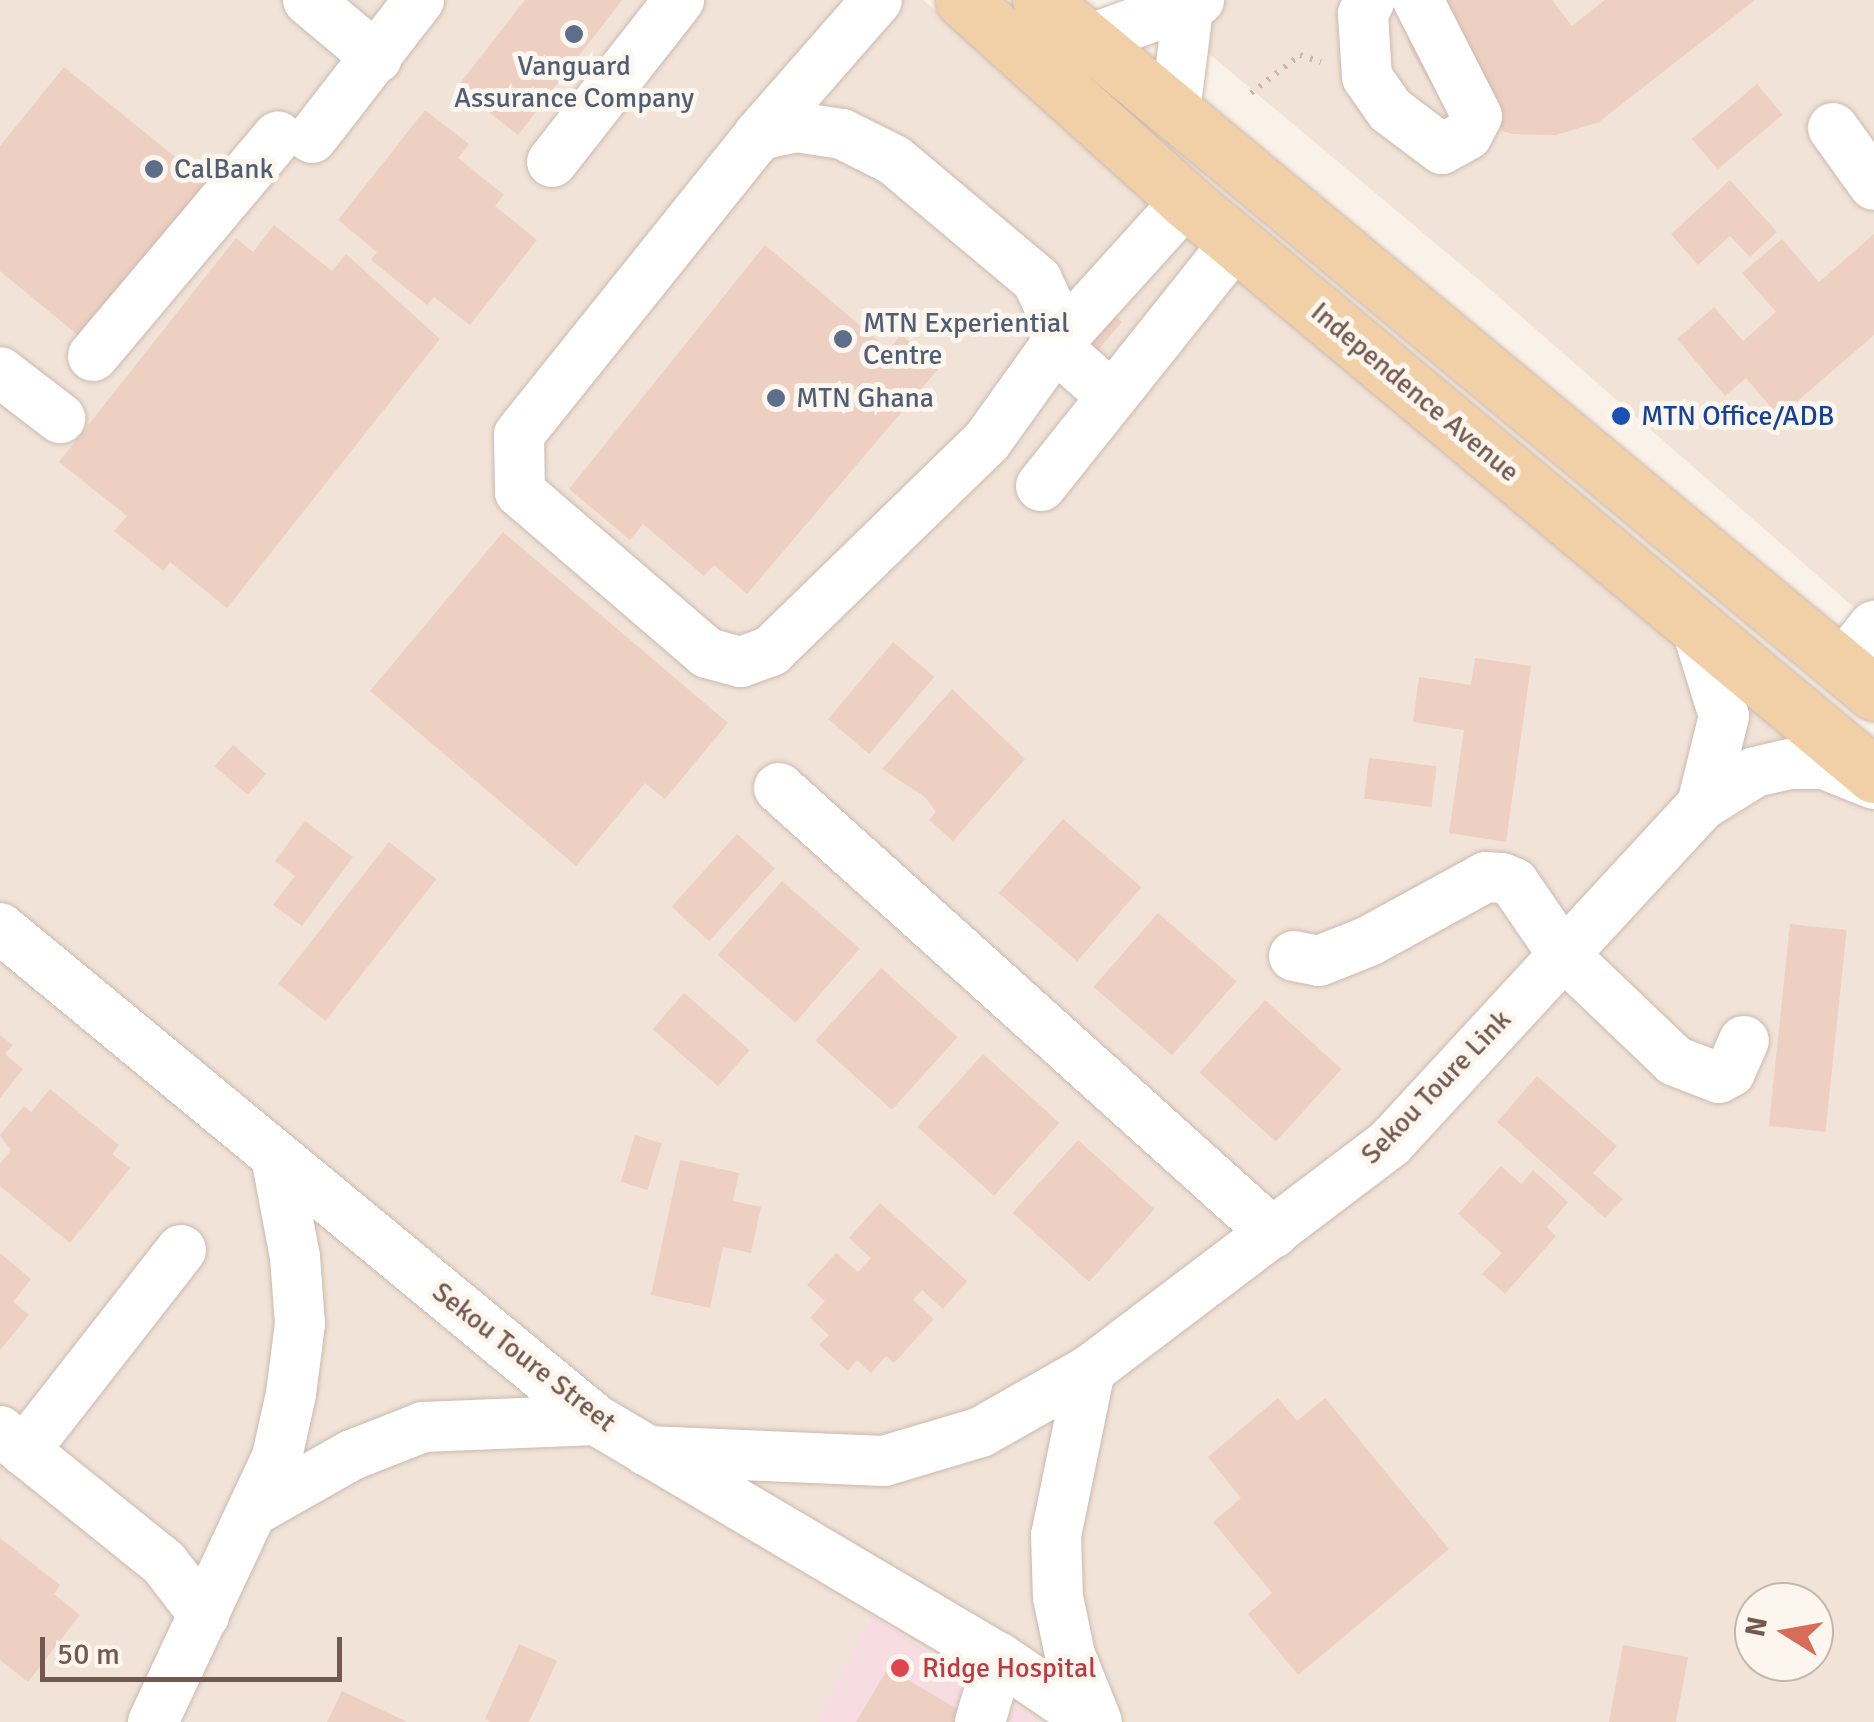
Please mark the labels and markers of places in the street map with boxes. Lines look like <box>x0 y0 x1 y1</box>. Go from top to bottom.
marker: Vanguard Assurance Company <box>563 23 585 45</box>
place label: Vanguard Assurance Company <box>454 49 694 115</box>
place label: CalBank <box>174 152 274 186</box>
marker: CalBank <box>143 158 165 180</box>
place label: MTN Experiential Centre <box>863 306 1069 372</box>
marker: MTN Experiential Centre <box>832 328 854 350</box>
place label: MTN Ghana <box>796 381 934 415</box>
marker: MTN Ghana <box>765 387 787 409</box>
place label: MTN Office/ADB <box>1641 399 1834 433</box>
marker: MTN Office/ADB <box>1610 405 1632 427</box>
place label: Ridge Hospital <box>922 1651 1096 1685</box>
marker: Ridge Hospital <box>887 1655 913 1681</box>

